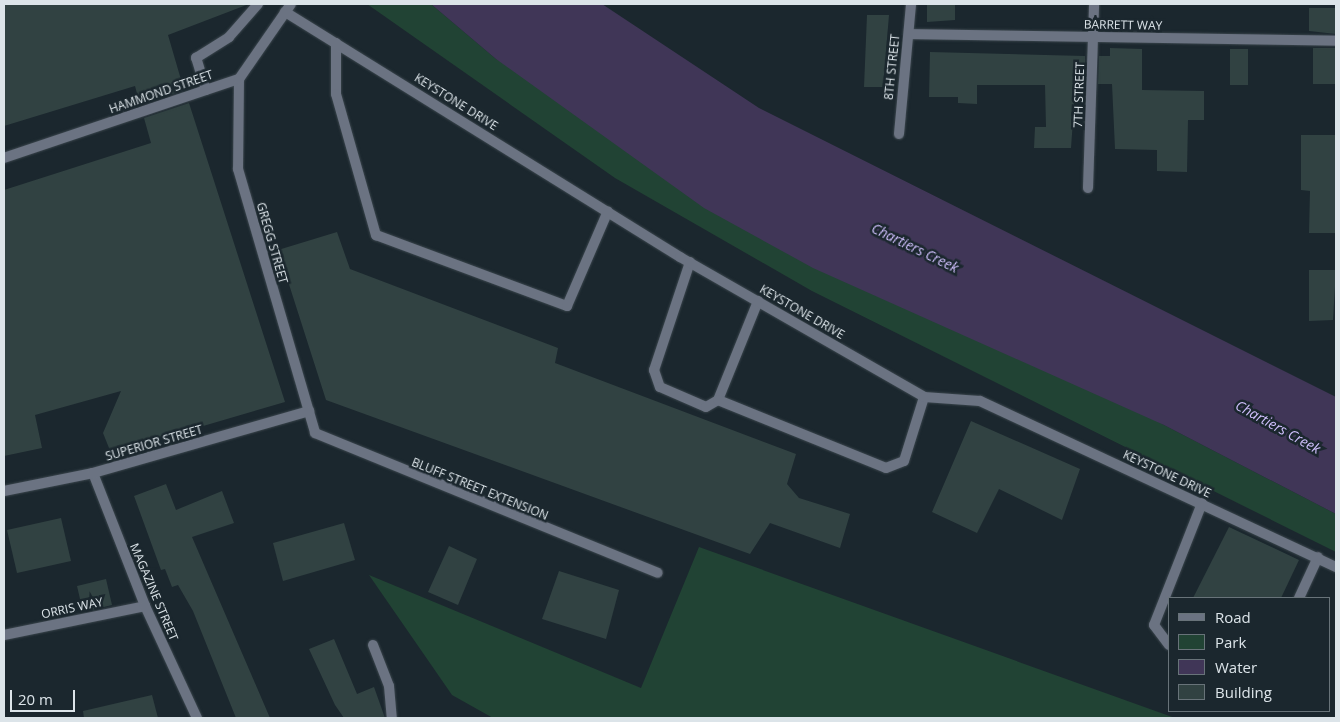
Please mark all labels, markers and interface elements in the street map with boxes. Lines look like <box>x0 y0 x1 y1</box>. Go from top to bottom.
street label: BARRETT WAY <box>1084 17 1162 33</box>
street label: 8TH STREET <box>881 33 903 101</box>
street label: 7TH STREET <box>1071 62 1087 128</box>
street label: HAMMOND STREET <box>107 67 215 117</box>
street label: KEYSTONE DRIVE <box>412 71 500 133</box>
street label: GREGG STREET <box>254 201 290 285</box>
water label: Chartiers Creek <box>869 220 961 276</box>
street label: KEYSTONE DRIVE <box>757 282 847 342</box>
water label: Chartiers Creek <box>1233 397 1323 457</box>
street label: SUPERIOR STREET <box>104 422 204 464</box>
street label: KEYSTONE DRIVE <box>1121 447 1213 501</box>
street label: BLUFF STREET EXTENSION <box>410 455 550 523</box>
street label: MAGAZINE STREET <box>127 541 181 643</box>
street label: ORRIS WAY <box>40 594 104 622</box>
legend <box>1168 597 1330 712</box>
text: Road <box>1215 607 1251 627</box>
text: Park <box>1215 632 1246 652</box>
text: Water <box>1215 657 1257 677</box>
scale bar <box>12 680 78 712</box>
text: Building <box>1215 682 1272 702</box>
text: 20 m <box>18 689 53 709</box>

